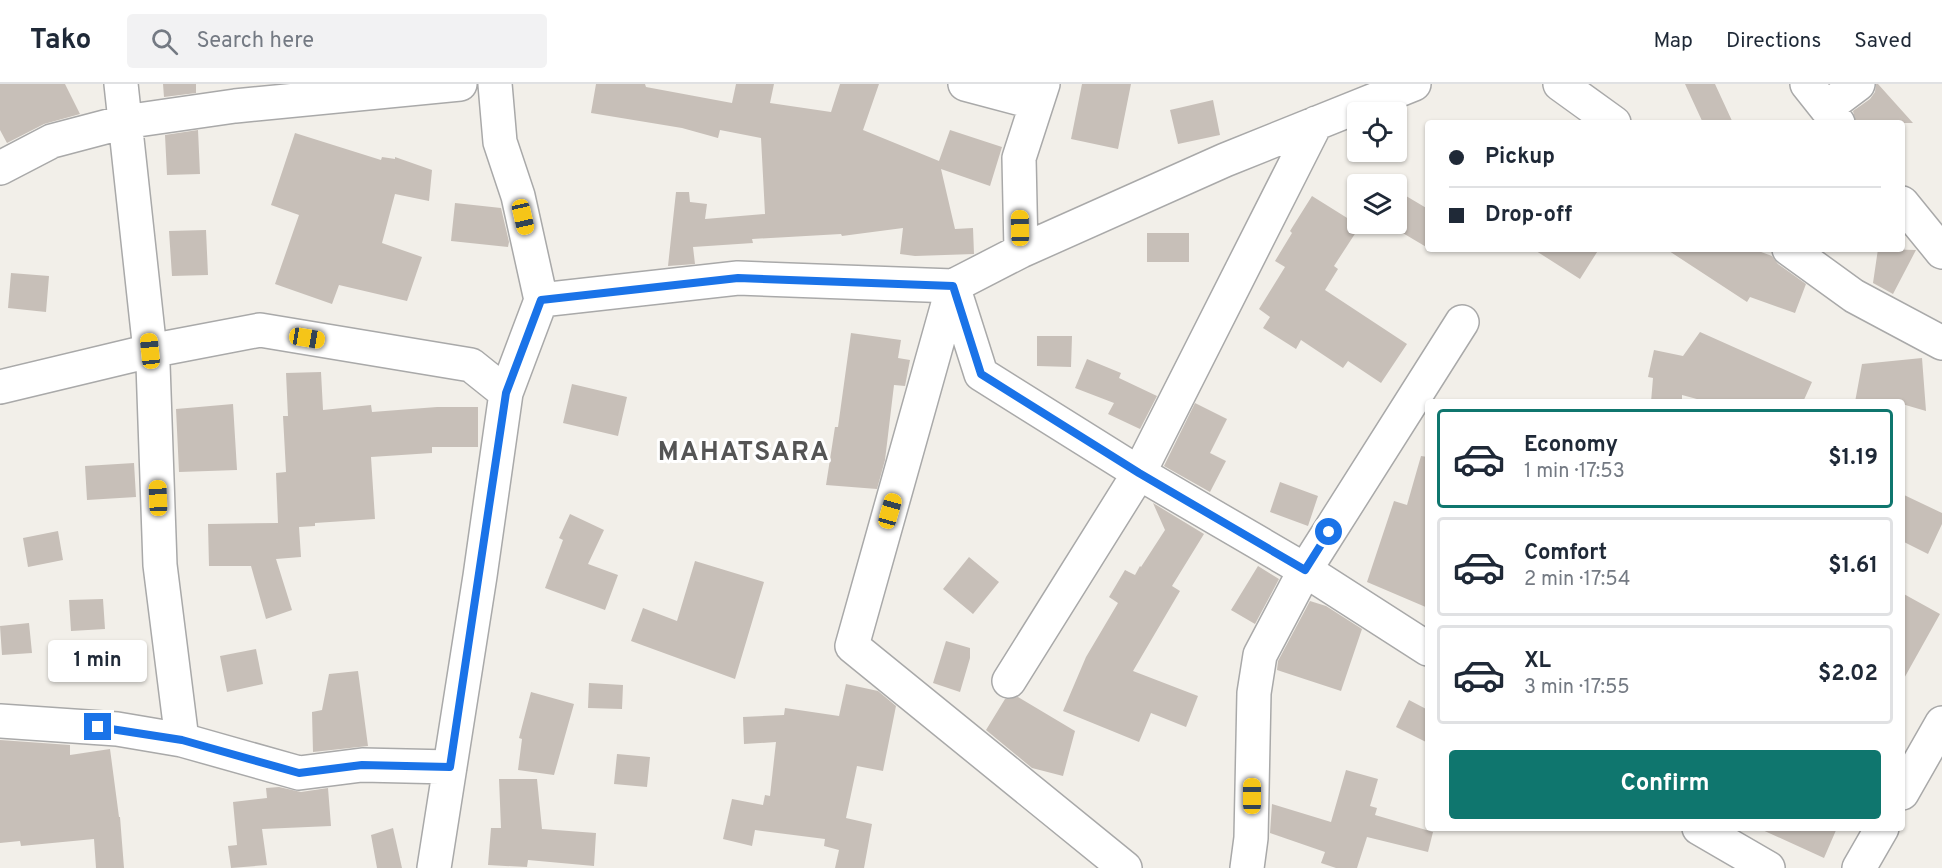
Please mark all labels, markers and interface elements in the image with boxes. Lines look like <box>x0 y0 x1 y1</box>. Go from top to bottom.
search box <box>127 14 547 68</box>
text: Tako <box>30 23 91 59</box>
icon: search <box>148 25 181 58</box>
text: Search here <box>196 28 314 55</box>
text: Map <box>1653 28 1693 55</box>
text: Directions <box>1726 28 1821 55</box>
text: Saved <box>1854 28 1912 55</box>
map controls <box>1347 102 1407 234</box>
button: locate <box>1347 102 1407 162</box>
text: Pickup <box>1485 144 1555 171</box>
button: layers <box>1347 174 1407 234</box>
car <box>510 197 536 237</box>
text: Drop-off <box>1485 202 1572 229</box>
car <box>1011 210 1029 246</box>
car <box>288 326 326 350</box>
car <box>139 332 161 370</box>
icon: car <box>1452 432 1506 486</box>
text: Economy <box>1524 432 1618 459</box>
district label: MAHATSARA <box>658 437 830 470</box>
text: $1.19 <box>1828 445 1878 472</box>
text: 1 min · 17:53 <box>1524 459 1625 485</box>
car <box>148 480 168 516</box>
car <box>876 491 904 531</box>
route start <box>1315 518 1342 545</box>
icon: car <box>1452 540 1506 594</box>
text: Comfort <box>1524 540 1607 567</box>
text: $1.61 <box>1828 553 1878 580</box>
text: 2 min · 17:54 <box>1524 567 1630 593</box>
callout: 1 min <box>48 640 148 682</box>
text: 1 min <box>73 648 122 674</box>
icon: car <box>1452 648 1506 702</box>
text: XL <box>1524 648 1551 675</box>
text: $2.02 <box>1818 661 1878 688</box>
text: 3 min · 17:55 <box>1524 675 1630 701</box>
route end <box>84 713 111 740</box>
button: Confirm <box>1449 750 1881 819</box>
car <box>1243 778 1261 814</box>

